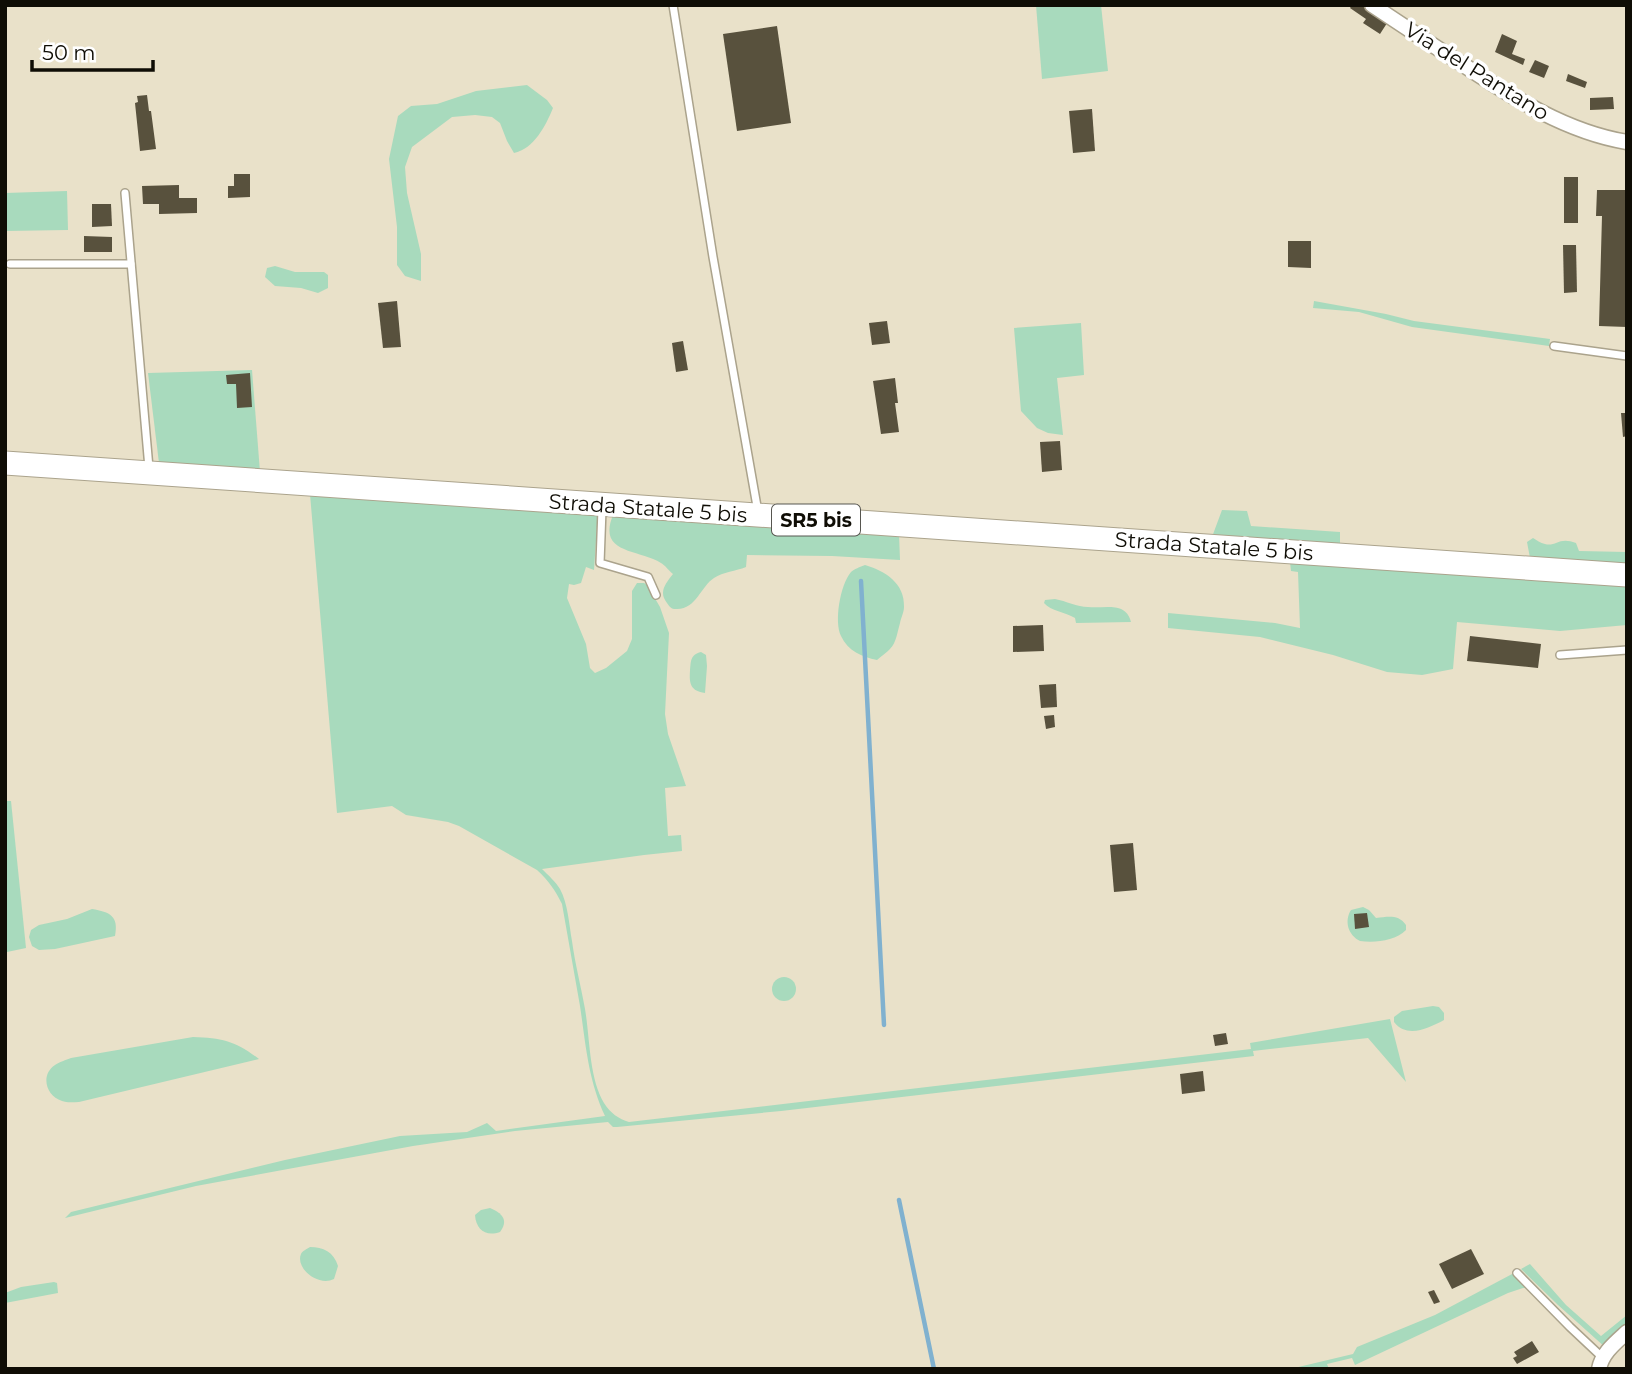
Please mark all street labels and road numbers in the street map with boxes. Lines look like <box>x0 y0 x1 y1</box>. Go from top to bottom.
street label: Via del Pantano <box>1400 17 1554 125</box>
street label: Strada Statale 5 bis <box>548 489 748 527</box>
road number: SR5 bis <box>772 505 860 536</box>
street label: Strada Statale 5 bis <box>1114 527 1314 565</box>

